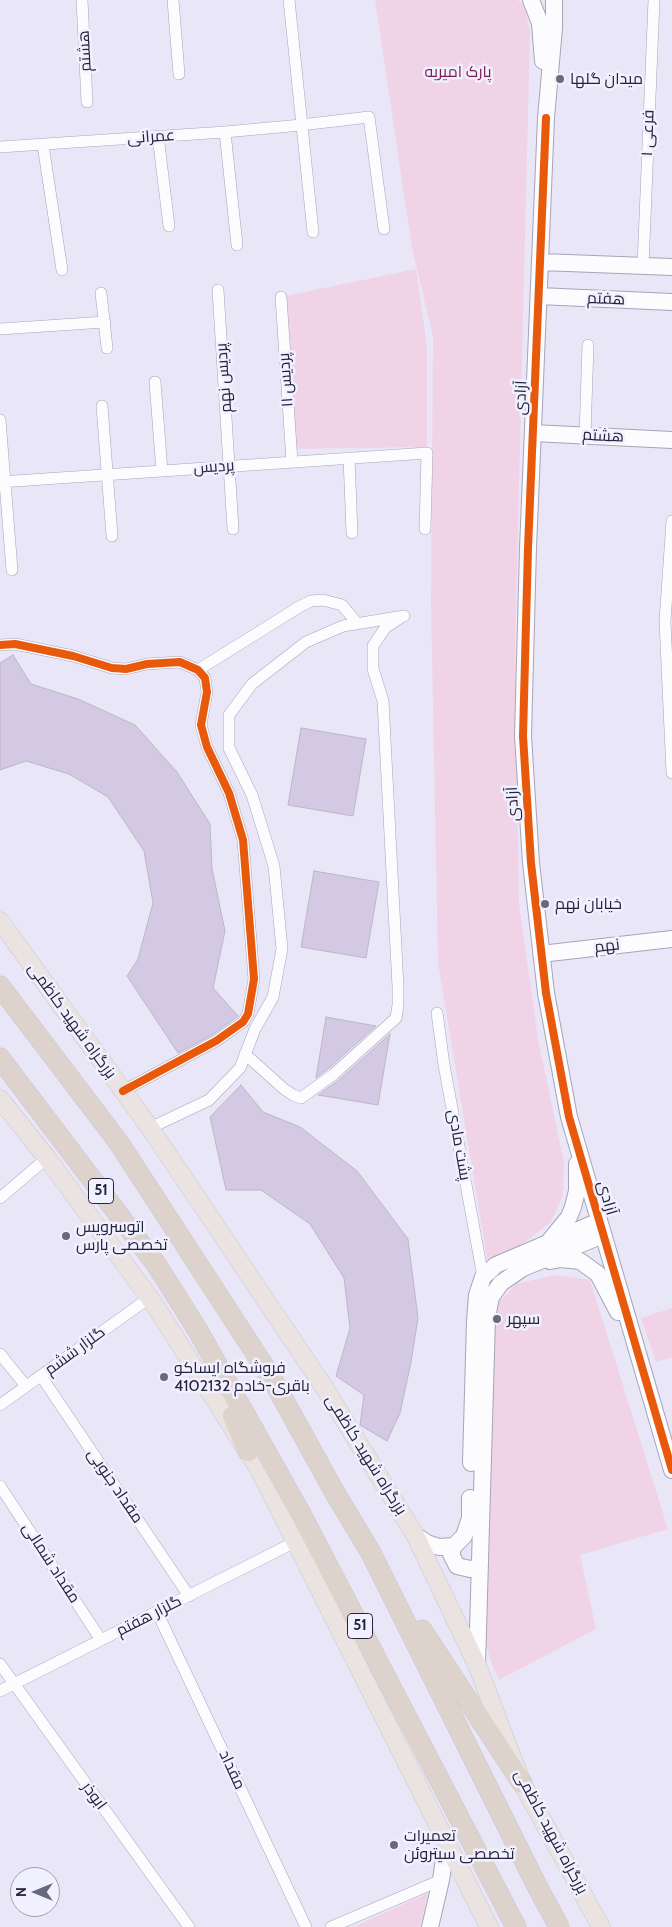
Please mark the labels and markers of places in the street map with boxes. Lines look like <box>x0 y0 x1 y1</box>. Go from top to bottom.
place label: میدان گلها <box>570 69 643 89</box>
marker: میدان گلها <box>554 73 566 85</box>
place label: خیابان نهم <box>555 894 622 914</box>
marker: خیابان نهم <box>539 898 551 910</box>
place label: اتوسرویس تخصصی پارس <box>76 1217 168 1255</box>
marker: اتوسرویس تخصصی پارس <box>60 1230 72 1242</box>
place label: سپهر <box>507 1309 540 1329</box>
marker: سپهر <box>491 1313 503 1325</box>
place label: فروشگاه ایساکو باقری-خادم 4102132 <box>174 1358 310 1396</box>
marker: فروشگاه ایساکو باقری-خادم 4102132 <box>158 1371 170 1383</box>
place label: تعمیرات تخصصی سیتروئن <box>404 1826 515 1864</box>
marker: تعمیرات تخصصی سیتروئن <box>388 1839 400 1851</box>

